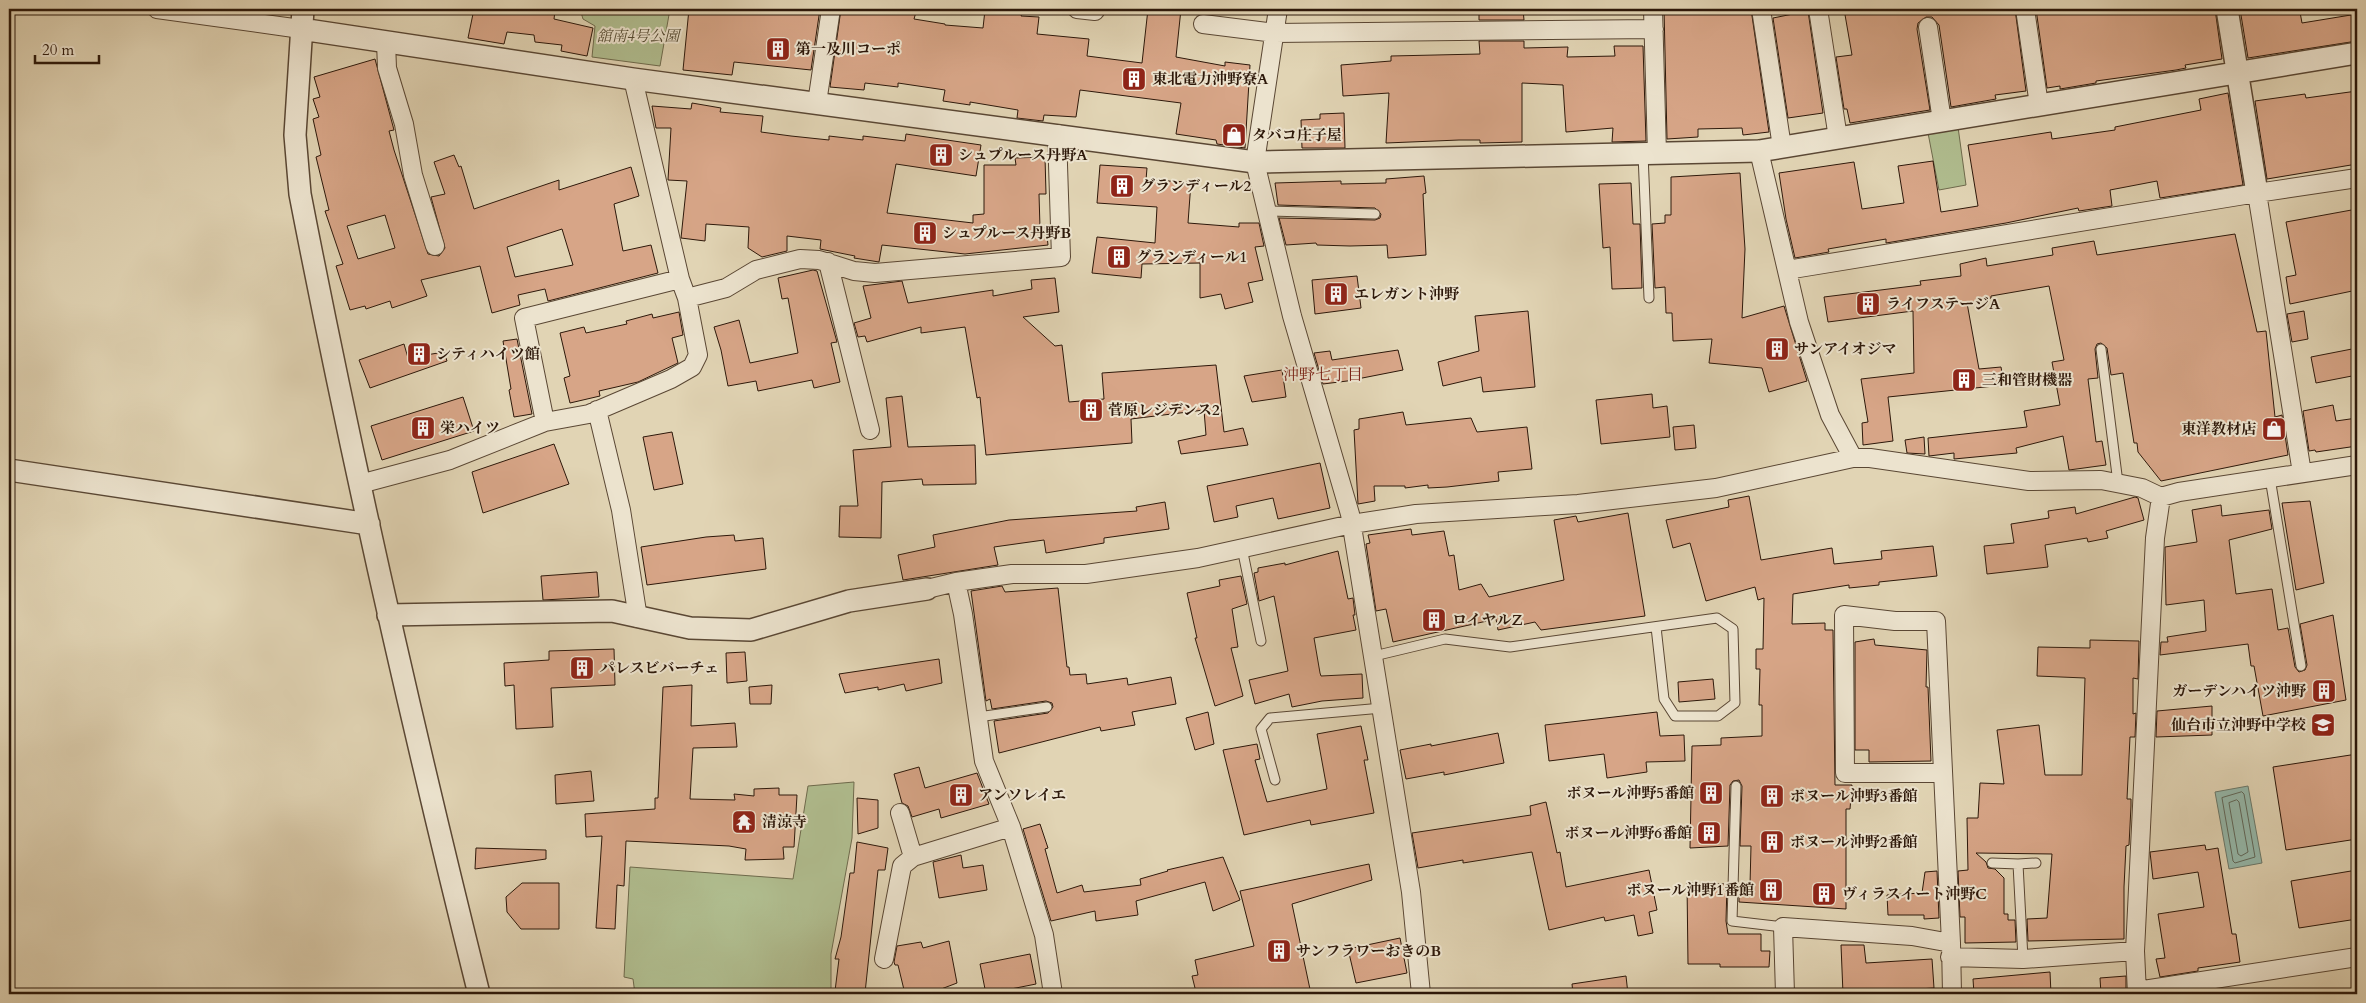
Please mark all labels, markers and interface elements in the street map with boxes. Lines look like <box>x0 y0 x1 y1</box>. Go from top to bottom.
park label: 舘南4号公園 <box>597 26 682 46</box>
scale bar <box>35 32 99 64</box>
building icon: 第一及川コーポ <box>765 36 791 62</box>
place label: 第一及川コーポ <box>796 39 901 59</box>
text: 20 m <box>42 40 74 60</box>
building icon: 東北電力沖野寮A <box>1121 66 1147 92</box>
place label: 東北電力沖野寮A <box>1152 69 1269 89</box>
shop icon: タバコ庄子屋 <box>1221 122 1247 148</box>
place label: タバコ庄子屋 <box>1252 125 1342 145</box>
building icon: シュプルース丹野A <box>928 142 954 168</box>
place label: シュプルース丹野A <box>958 145 1088 165</box>
building icon: グランディール2 <box>1109 173 1135 199</box>
place label: グランディール2 <box>1140 176 1252 196</box>
building icon: シュプルース丹野B <box>912 220 938 246</box>
place label: シュプルース丹野B <box>942 223 1071 243</box>
building icon: グランディール1 <box>1106 244 1132 270</box>
place label: グランディール1 <box>1136 247 1247 267</box>
building icon: エレガント沖野 <box>1323 281 1349 307</box>
place label: エレガント沖野 <box>1354 284 1460 304</box>
building icon: ライフステージA <box>1855 291 1881 317</box>
place label: ライフステージA <box>1886 294 2001 314</box>
building icon: サンアイオジマ <box>1764 336 1790 362</box>
place label: サンアイオジマ <box>1794 339 1896 359</box>
building icon: シティハイツ館 <box>406 341 432 367</box>
place label: シティハイツ館 <box>436 344 540 364</box>
district label: 沖野七丁目 <box>1283 364 1363 386</box>
building icon: 三和管財機器 <box>1951 367 1977 393</box>
place label: 三和管財機器 <box>1982 370 2073 390</box>
building icon: 菅原レジデンス2 <box>1078 397 1104 423</box>
place label: 菅原レジデンス2 <box>1108 400 1220 420</box>
building icon: 栄ハイツ <box>410 415 436 441</box>
shop icon: 東洋教材店 <box>2261 416 2287 442</box>
place label: 栄ハイツ <box>440 418 500 438</box>
place label: 東洋教材店 <box>2181 419 2256 439</box>
building icon: ロイヤルZ <box>1421 607 1447 633</box>
place label: ロイヤルZ <box>1452 610 1523 630</box>
building icon: パレスビバーチェ <box>569 655 595 681</box>
place label: パレスビバーチェ <box>600 658 719 678</box>
building icon: ガーデンハイツ沖野 <box>2311 678 2337 704</box>
place label: ガーデンハイツ沖野 <box>2172 681 2307 701</box>
school or university icon: 仙台市立沖野中学校 <box>2310 712 2336 738</box>
place label: 仙台市立沖野中学校 <box>2171 715 2306 735</box>
building icon: ボヌール沖野5番館 <box>1698 780 1724 806</box>
building icon: アンソレイエ <box>948 782 974 808</box>
place label: ボヌール沖野5番館 <box>1567 783 1694 803</box>
building icon: ボヌール沖野3番館 <box>1759 783 1785 809</box>
place label: アンソレイエ <box>978 785 1066 805</box>
place label: ボヌール沖野3番館 <box>1790 786 1917 806</box>
temple icon: 清涼寺 <box>731 809 757 835</box>
place label: 清涼寺 <box>762 812 807 832</box>
building icon: ボヌール沖野6番館 <box>1696 820 1722 846</box>
place label: ボヌール沖野6番館 <box>1565 823 1692 843</box>
building icon: ボヌール沖野2番館 <box>1759 829 1785 855</box>
place label: ボヌール沖野2番館 <box>1790 832 1917 852</box>
building icon: ボヌール沖野1番館 <box>1758 877 1784 903</box>
place label: ボヌール沖野1番館 <box>1627 880 1754 900</box>
building icon: ヴィラスイート沖野C <box>1811 881 1837 907</box>
place label: ヴィラスイート沖野C <box>1842 884 1987 904</box>
building icon: サンフラワーおきのB <box>1266 938 1292 964</box>
place label: サンフラワーおきのB <box>1296 941 1441 961</box>

